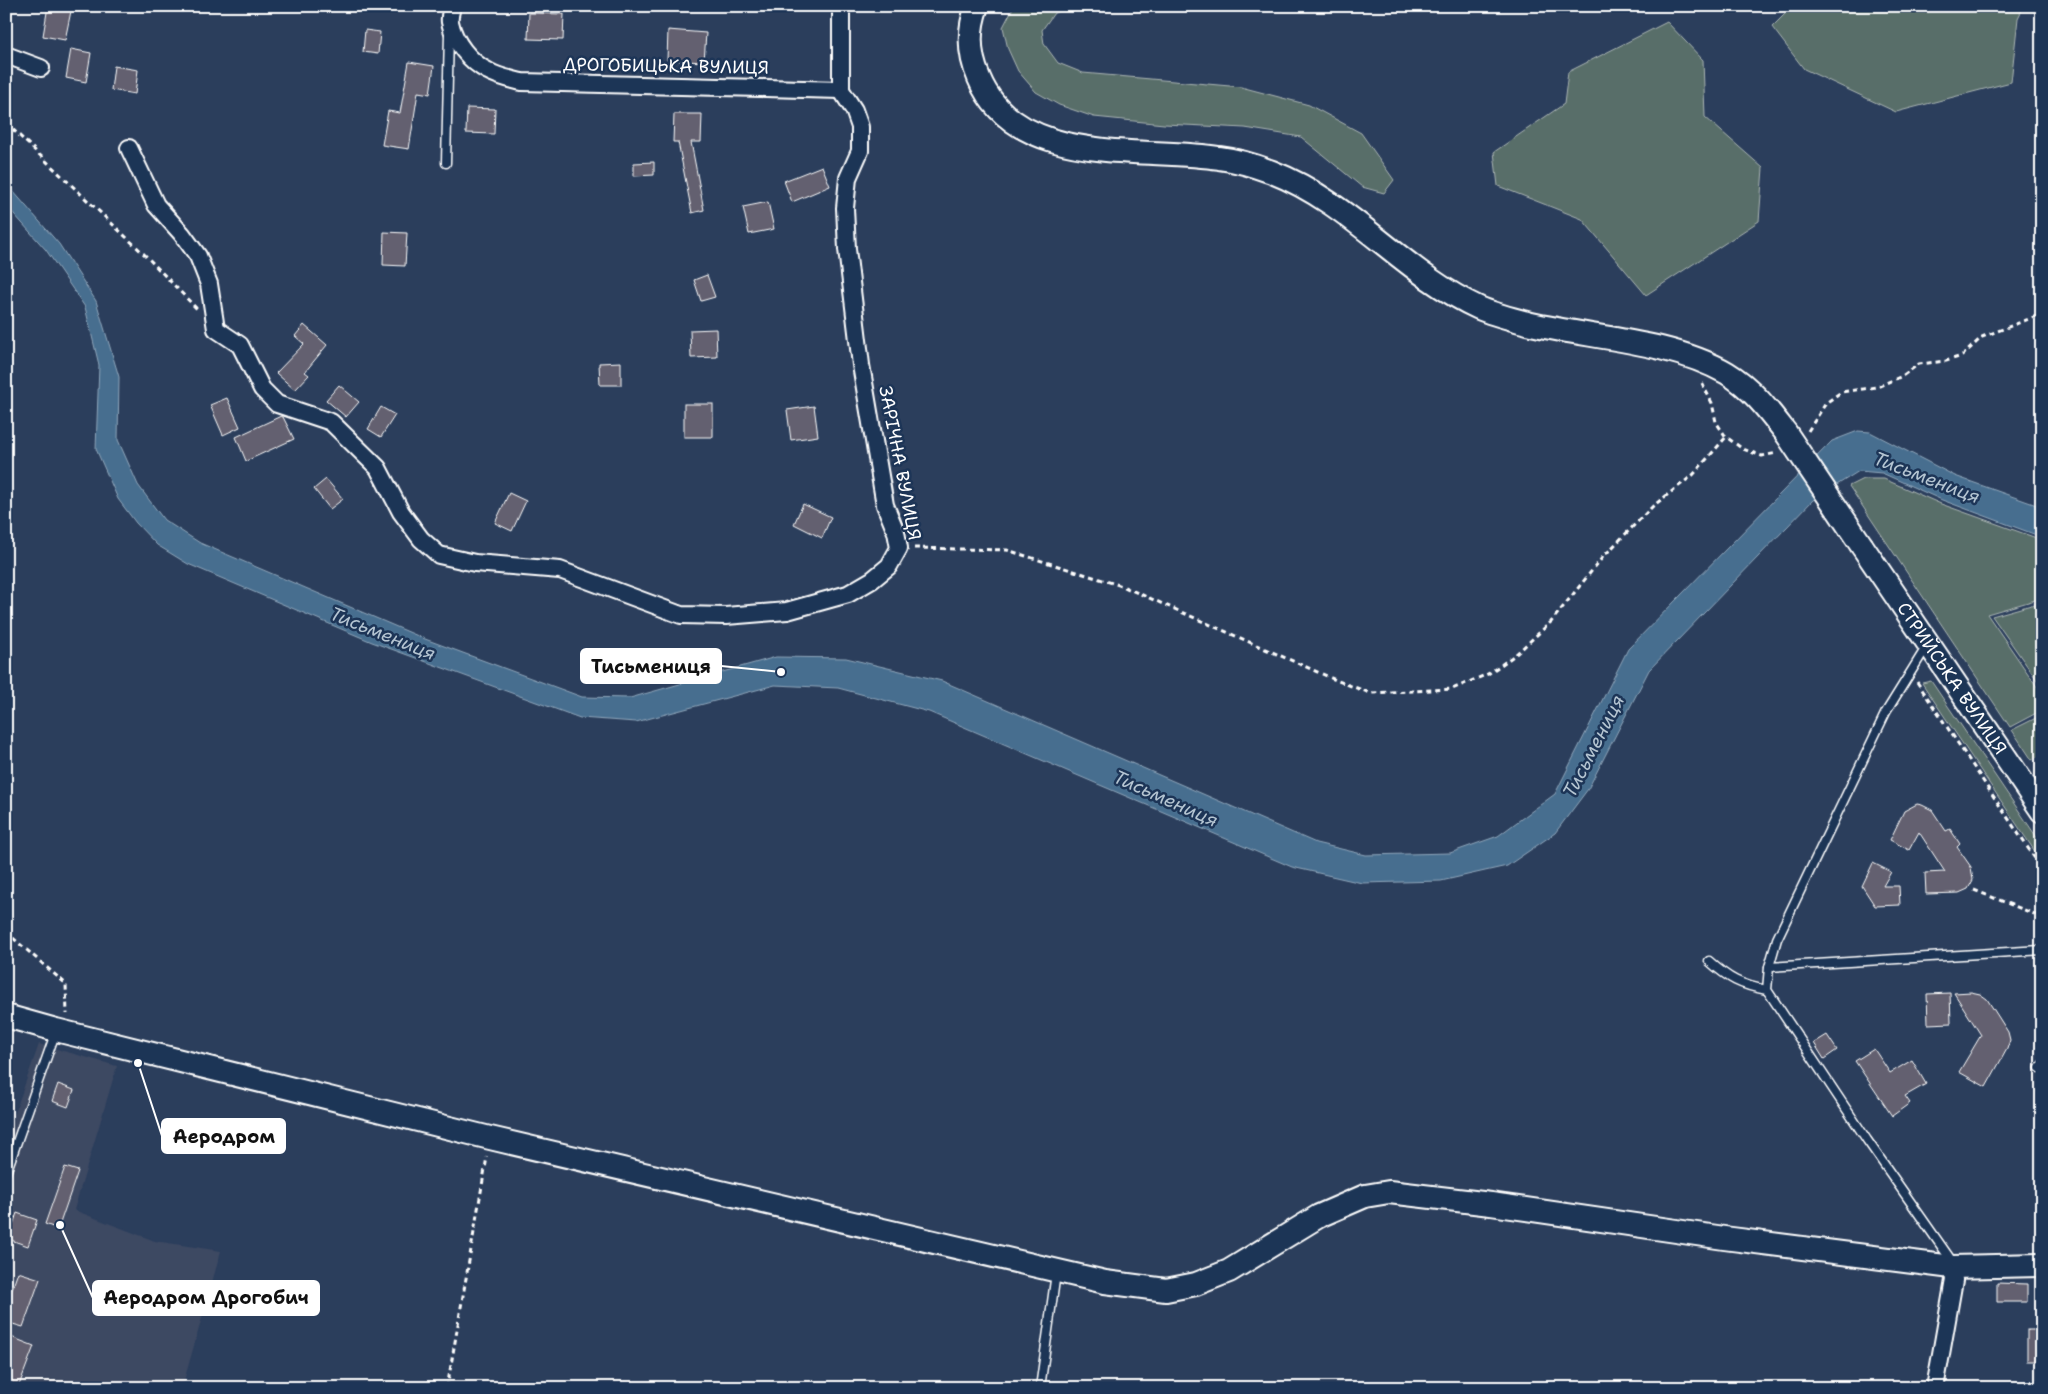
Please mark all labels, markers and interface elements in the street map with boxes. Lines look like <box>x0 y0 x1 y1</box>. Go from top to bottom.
street label: ДРОГОБИЦЬКА ВУЛИЦЯ <box>563 52 769 80</box>
street label: ЗАРІЧНА ВУЛИЦЯ <box>873 384 927 542</box>
water label: Тисьмениця <box>1870 446 1984 509</box>
street label: СТРИЙСЬКА ВУЛИЦЯ <box>1892 597 2012 759</box>
water label: Тисьмениця <box>326 601 439 666</box>
callout: Тисьмениця <box>581 649 721 683</box>
text: Тисьмениця <box>591 654 711 679</box>
water label: Тисьмениця <box>1557 691 1630 802</box>
water label: Тисьмениця <box>1110 764 1222 833</box>
callout: Аеродром <box>162 1119 285 1153</box>
text: Аеродром <box>173 1124 275 1149</box>
callout: Аеродром Дрогобич <box>93 1281 319 1315</box>
text: Аеродром Дрогобич <box>103 1285 309 1310</box>

